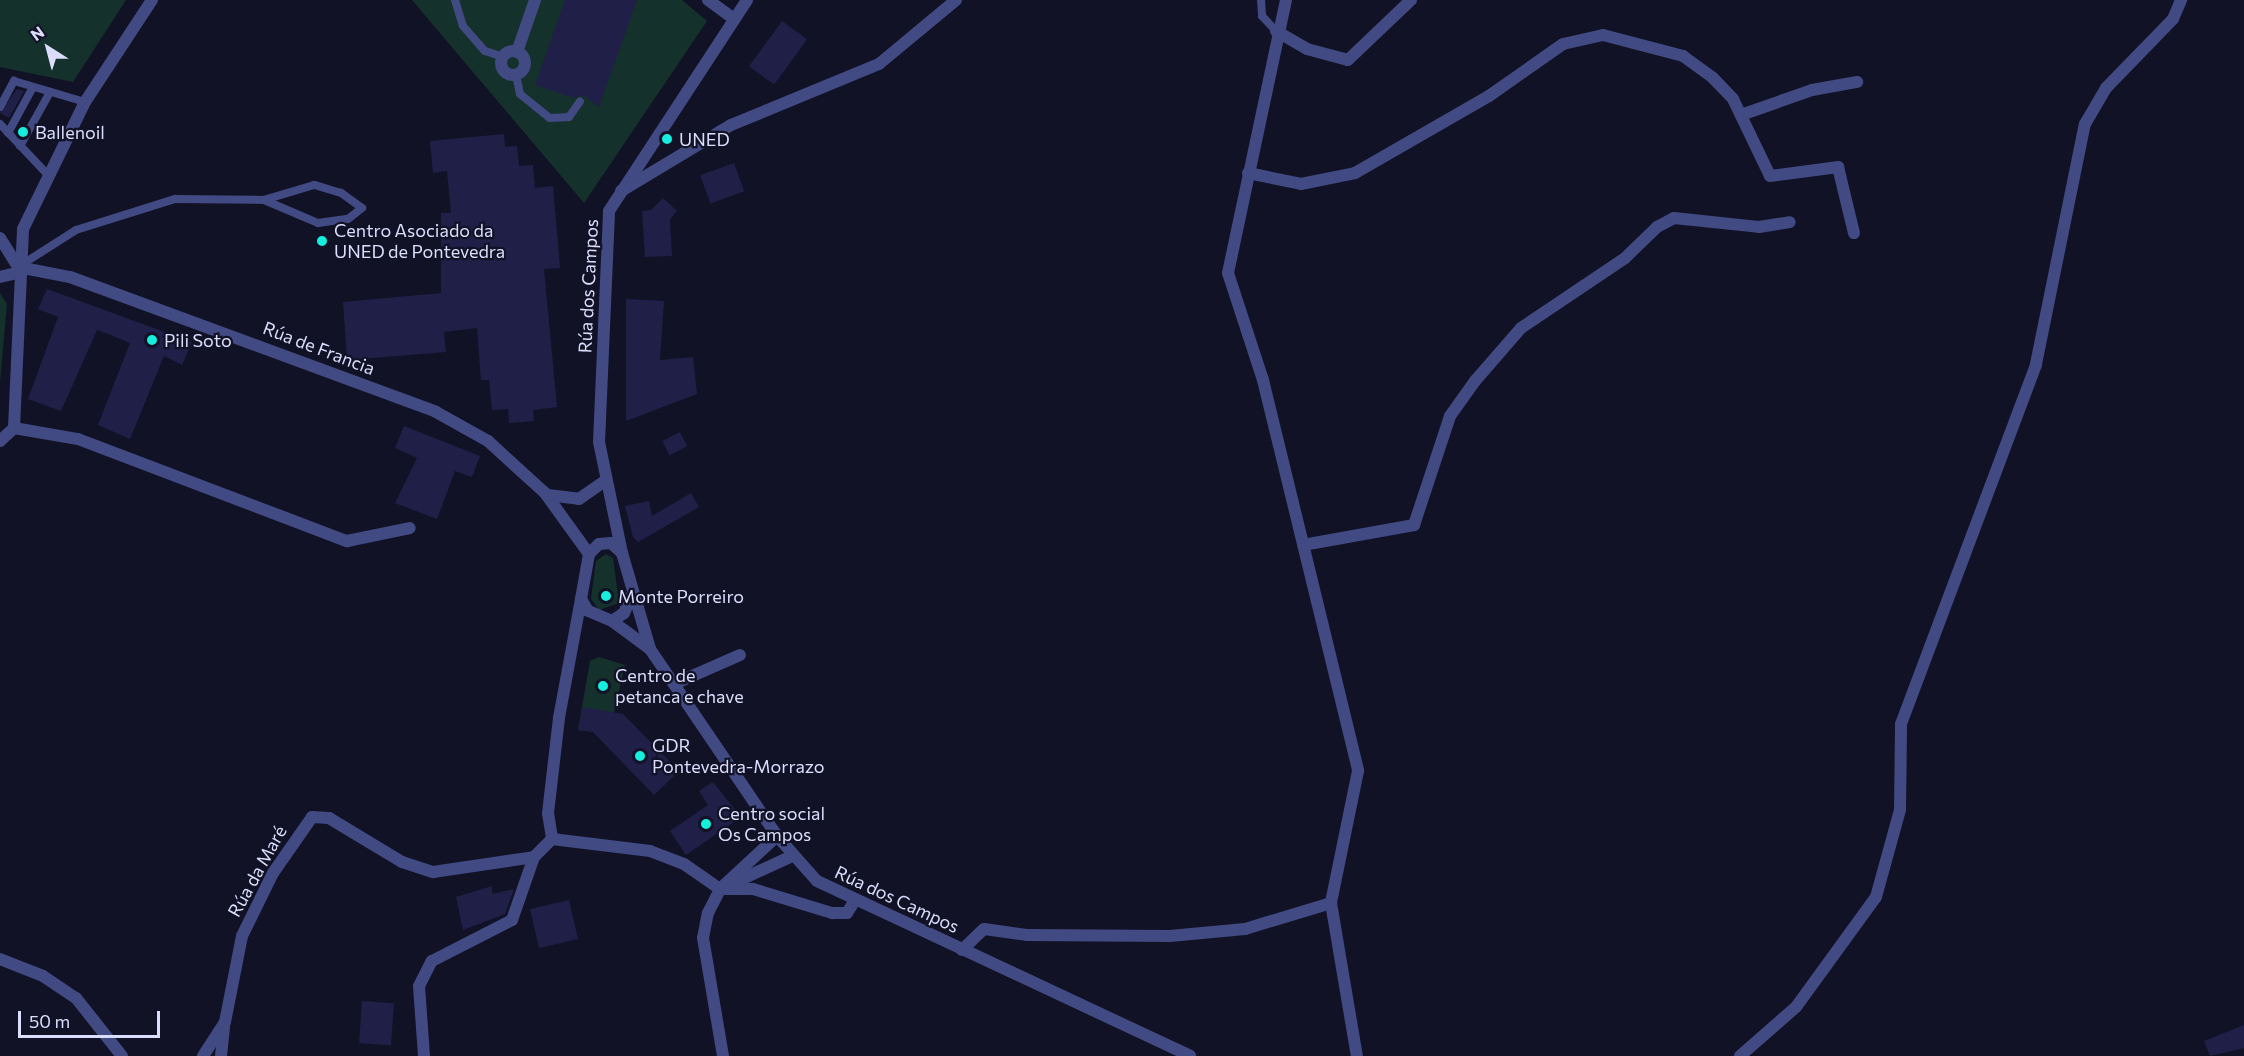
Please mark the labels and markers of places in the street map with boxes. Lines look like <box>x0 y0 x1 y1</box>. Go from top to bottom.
place label: Ballenoil <box>35 121 105 143</box>
marker: Ballenoil <box>16 125 30 139</box>
place label: UNED <box>679 128 730 150</box>
marker: UNED <box>660 132 674 146</box>
place label: Centro Asociado da UNED de Pontevedra <box>334 220 505 262</box>
marker: Centro Asociado da UNED de Pontevedra <box>315 234 329 248</box>
place label: Pili Soto <box>164 329 232 351</box>
marker: Pili Soto <box>145 333 159 347</box>
place label: Monte Porreiro <box>618 585 744 607</box>
marker: Monte Porreiro <box>599 589 613 603</box>
place label: Centro de petanca e chave <box>615 665 744 708</box>
marker: Centro de petanca e chave <box>596 679 610 693</box>
place label: GDR Pontevedra-Morrazo <box>652 735 825 777</box>
marker: GDR Pontevedra-Morrazo <box>633 749 647 763</box>
place label: Centro social Os Campos <box>718 803 825 846</box>
marker: Centro social Os Campos <box>699 817 713 831</box>

